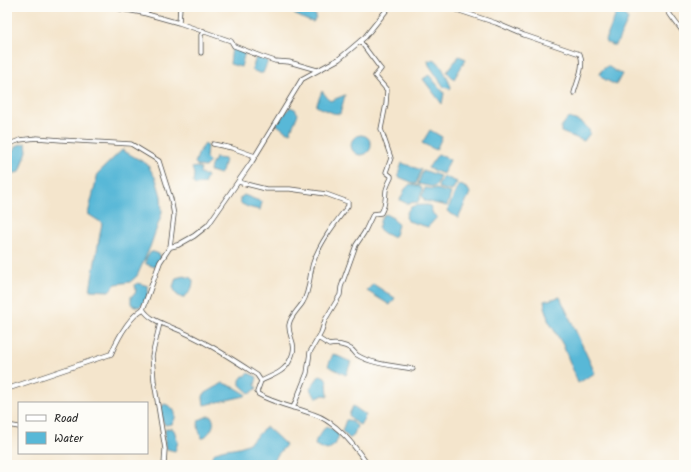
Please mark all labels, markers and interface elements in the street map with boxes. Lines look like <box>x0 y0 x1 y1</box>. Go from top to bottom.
legend <box>18 402 148 454</box>
text: Road <box>54 409 79 428</box>
text: Water <box>54 429 84 448</box>

